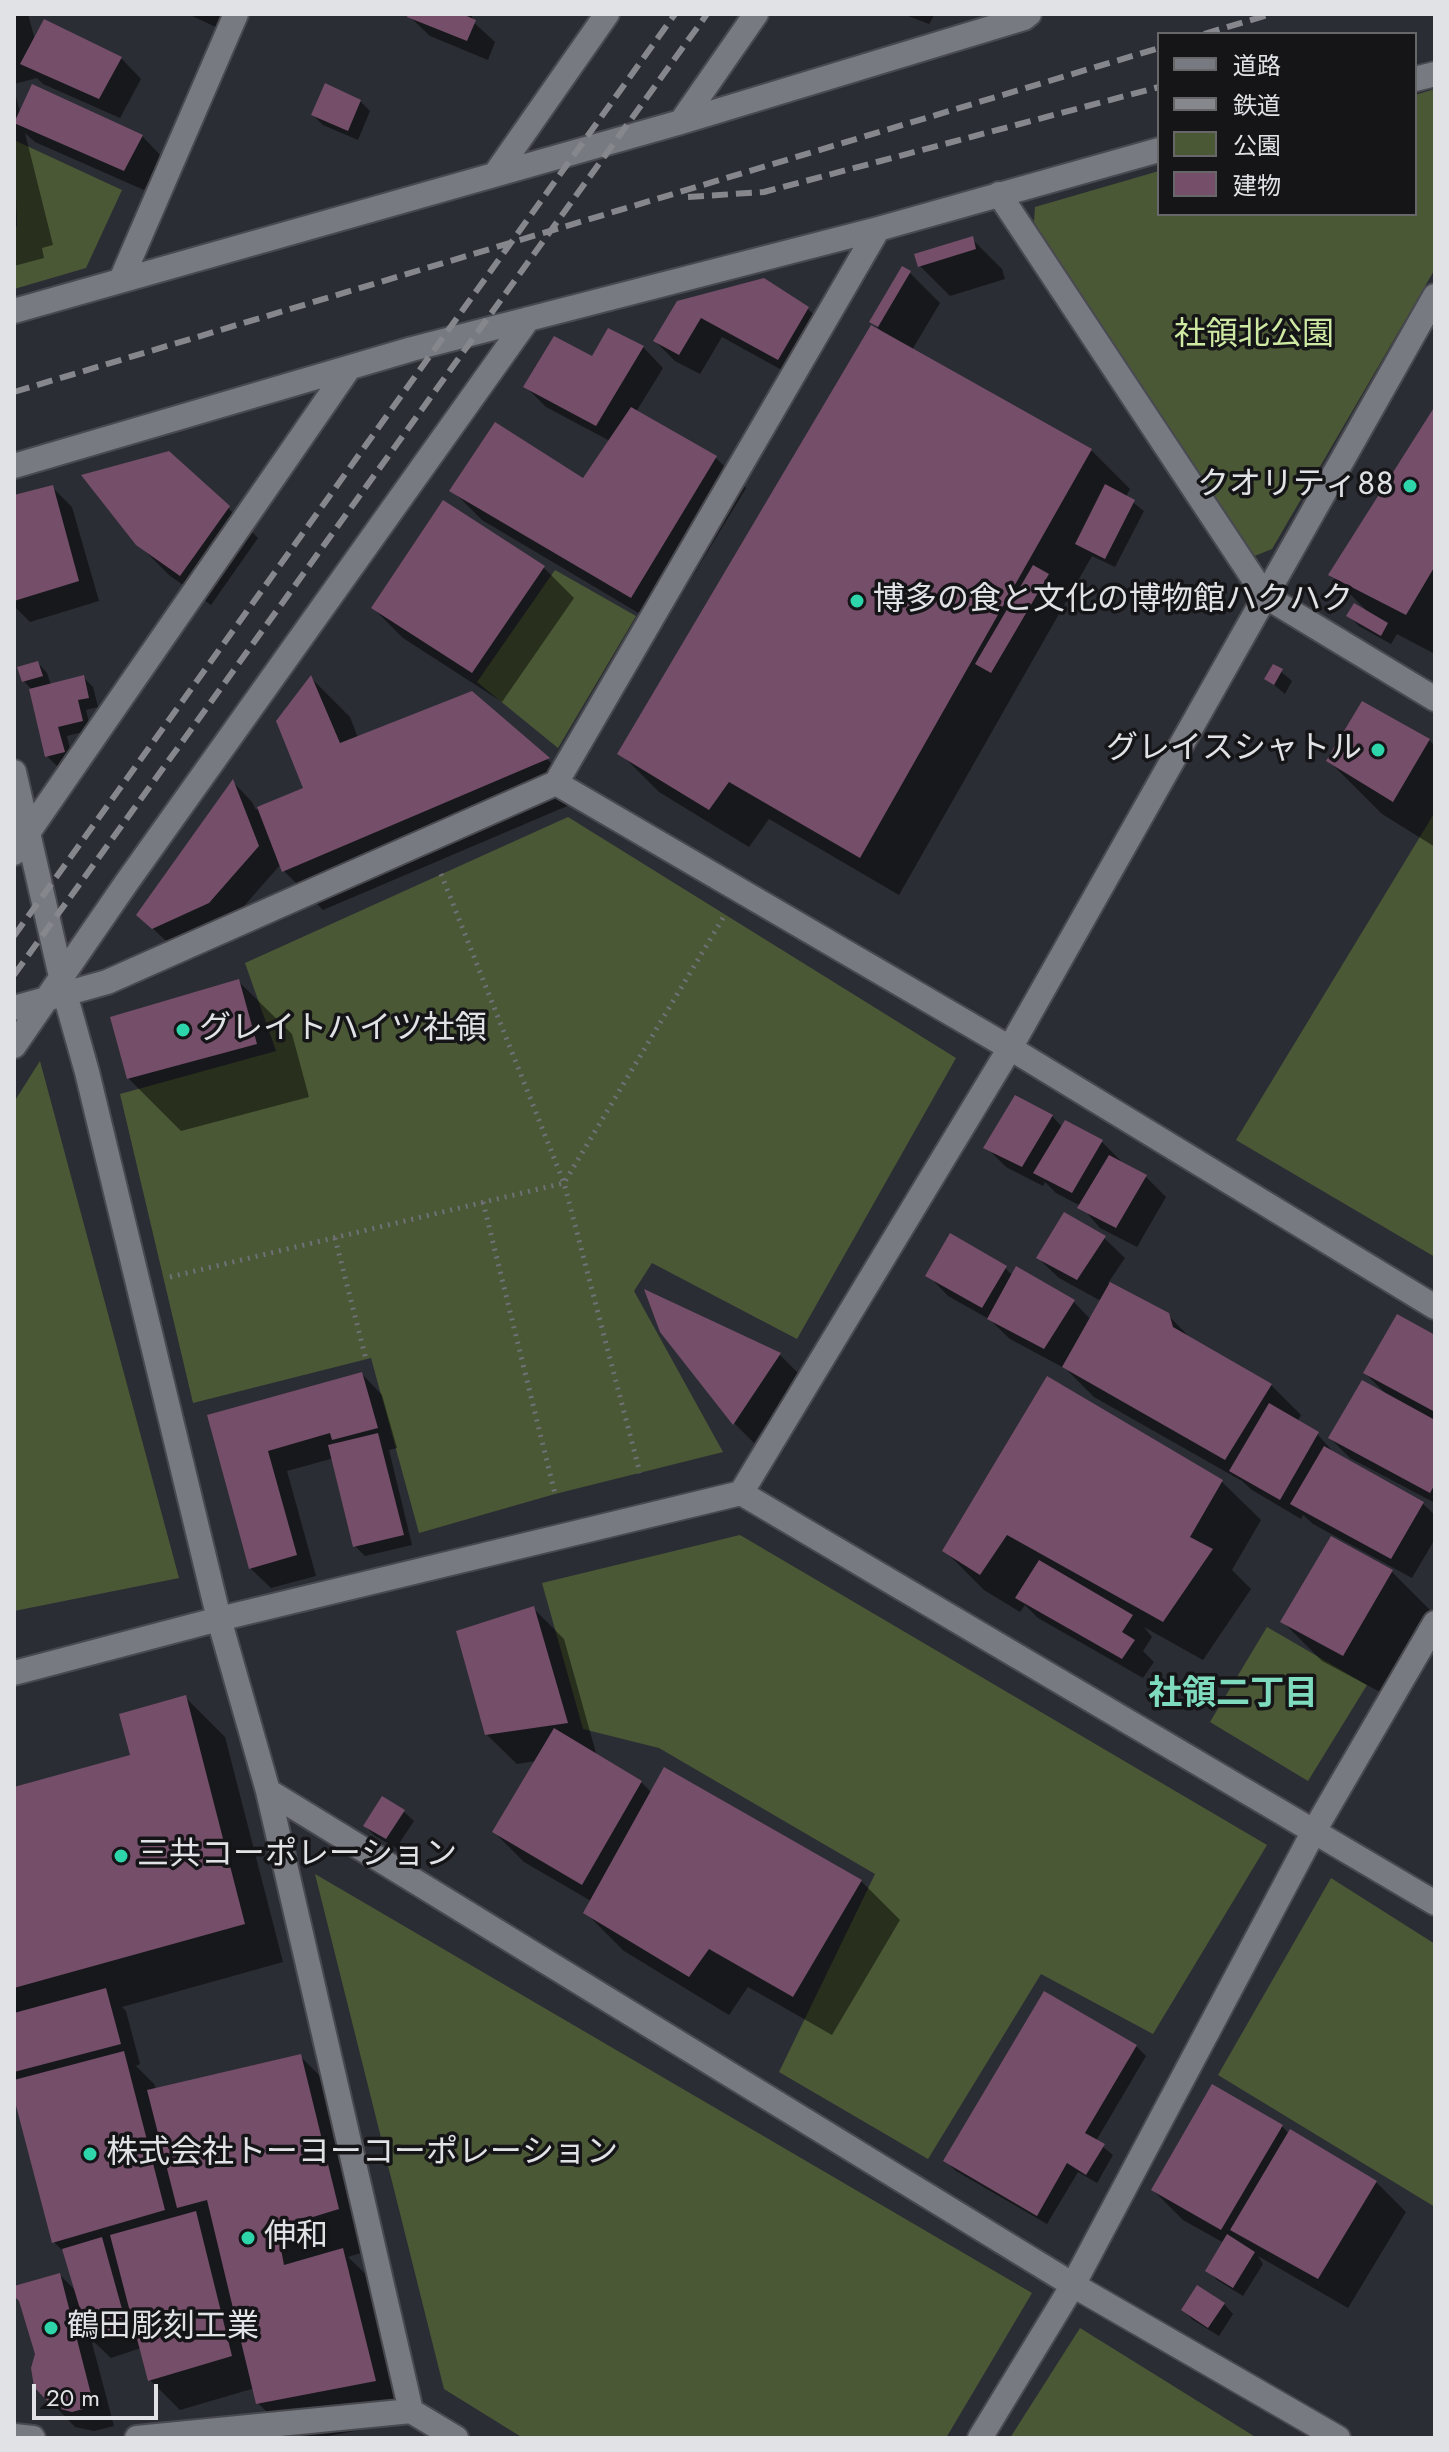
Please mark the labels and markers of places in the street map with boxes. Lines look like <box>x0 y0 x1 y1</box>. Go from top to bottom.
place label: クオリティ８８ <box>1197 467 1394 505</box>
marker: クオリティ８８ <box>1401 477 1419 495</box>
place label: 博多の食と文化の博物館ハクハク <box>873 582 1353 620</box>
marker: 博多の食と文化の博物館ハクハク <box>848 592 866 610</box>
place label: グレイスシャトル <box>1106 731 1362 769</box>
marker: グレイスシャトル <box>1369 741 1387 759</box>
place label: グレイトハイツ社領 <box>199 1011 487 1049</box>
marker: グレイトハイツ社領 <box>174 1021 192 1039</box>
place label: 三共コーポレーション <box>137 1837 457 1875</box>
marker: 三共コーポレーション <box>112 1847 130 1865</box>
place label: 株式会社トーヨーコーポレーション <box>106 2135 618 2173</box>
marker: 株式会社トーヨーコーポレーション <box>81 2145 99 2163</box>
place label: 伸和 <box>264 2219 328 2257</box>
marker: 伸和 <box>239 2229 257 2247</box>
place label: 鶴田彫刻工業 <box>67 2309 259 2347</box>
marker: 鶴田彫刻工業 <box>42 2319 60 2337</box>

